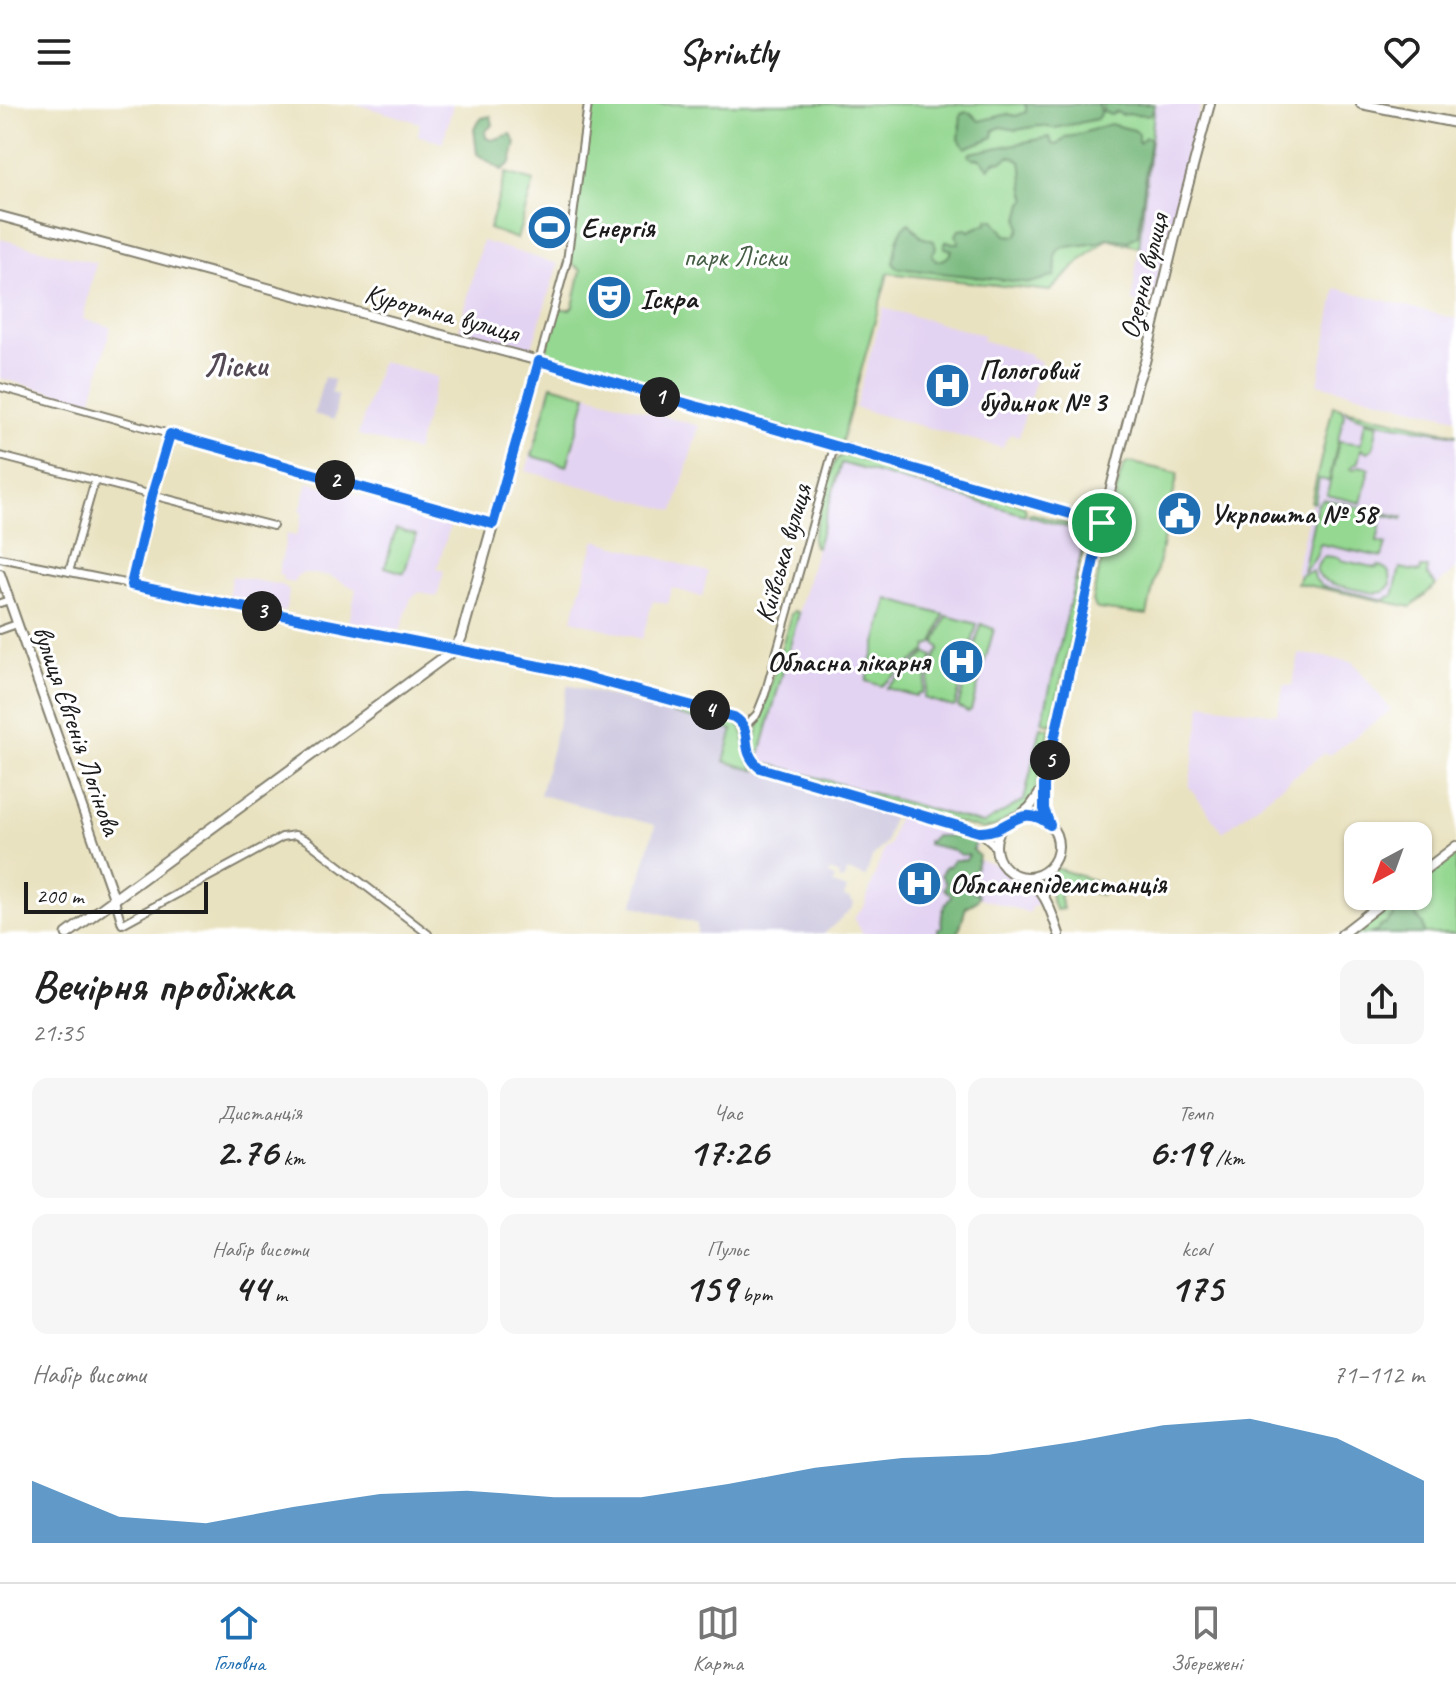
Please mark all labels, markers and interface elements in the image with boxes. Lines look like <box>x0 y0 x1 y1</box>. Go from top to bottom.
text: Sprintly <box>679 29 777 75</box>
icon: menu <box>32 30 76 74</box>
icon: heart <box>1380 30 1424 74</box>
sports icon: Енергія <box>526 203 574 251</box>
street label: Озерна вулиця <box>1111 208 1177 342</box>
place label: Енергія <box>581 210 656 245</box>
park label: парк Ліски <box>683 239 788 274</box>
theatre icon: Іскра <box>585 274 633 322</box>
street label: Курортна вулиця <box>361 275 525 350</box>
place label: Іскра <box>640 281 699 316</box>
district label: Ліски <box>203 345 269 386</box>
place label: Пологовий будинок № 3 <box>979 352 1109 419</box>
hospital icon: Пологовий будинок № 3 <box>924 361 972 409</box>
pin: 1 <box>640 377 680 417</box>
text: 1 <box>655 383 665 411</box>
pin: 2 <box>315 460 355 500</box>
text: 2 <box>330 466 340 494</box>
street label: Київська вулиця <box>746 479 819 626</box>
pin <box>1068 489 1136 557</box>
public building icon: Укрпошта № 58 <box>1155 489 1203 537</box>
place label: Укрпошта № 58 <box>1210 496 1380 531</box>
icon: arrive <box>1080 501 1124 545</box>
pin: 3 <box>242 591 282 631</box>
text: 3 <box>257 597 267 625</box>
street label: вулиця Євгенія Логінова <box>25 621 130 841</box>
hospital icon: Обласна лікарня <box>937 637 985 685</box>
place label: Обласна лікарня <box>767 644 932 679</box>
pin: 4 <box>690 690 730 730</box>
text: 4 <box>705 696 715 724</box>
pin: 5 <box>1030 740 1070 780</box>
text: 5 <box>1045 746 1055 774</box>
north arrow <box>1344 822 1432 910</box>
map controls <box>1344 822 1432 910</box>
hospital icon: Облсанепідемстанція <box>895 859 943 907</box>
place label: Облсанепідемстанція <box>950 866 1168 901</box>
scale bar <box>24 878 208 914</box>
text: 200 m <box>36 882 83 910</box>
text: Вечірня пробіжка <box>32 958 292 1013</box>
button: share <box>1340 960 1424 1044</box>
text: 21:35 <box>32 1016 84 1049</box>
text: Дистанція <box>218 1099 302 1127</box>
text: Час <box>714 1099 742 1127</box>
text: Темп <box>1178 1099 1214 1127</box>
text: 2.76 <box>215 1127 278 1177</box>
text: 17:26 <box>688 1127 768 1177</box>
text: 6:19 <box>1148 1127 1210 1177</box>
text: km <box>278 1144 305 1172</box>
text: /km <box>1210 1144 1244 1172</box>
text: Набір висоти <box>212 1235 308 1263</box>
text: Пульс <box>707 1235 749 1263</box>
text: kcal <box>1181 1235 1211 1263</box>
text: 44 <box>233 1263 269 1313</box>
text: 159 <box>684 1263 737 1313</box>
text: 175 <box>1169 1263 1223 1313</box>
text: m <box>269 1280 287 1308</box>
text: bpm <box>737 1280 772 1308</box>
text: Набір висоти <box>32 1358 145 1391</box>
text: 71–112 m <box>1333 1358 1424 1391</box>
tab: Головна <box>214 1601 265 1677</box>
tab: Карта <box>693 1601 743 1677</box>
tab: Збережені <box>1171 1601 1242 1677</box>

